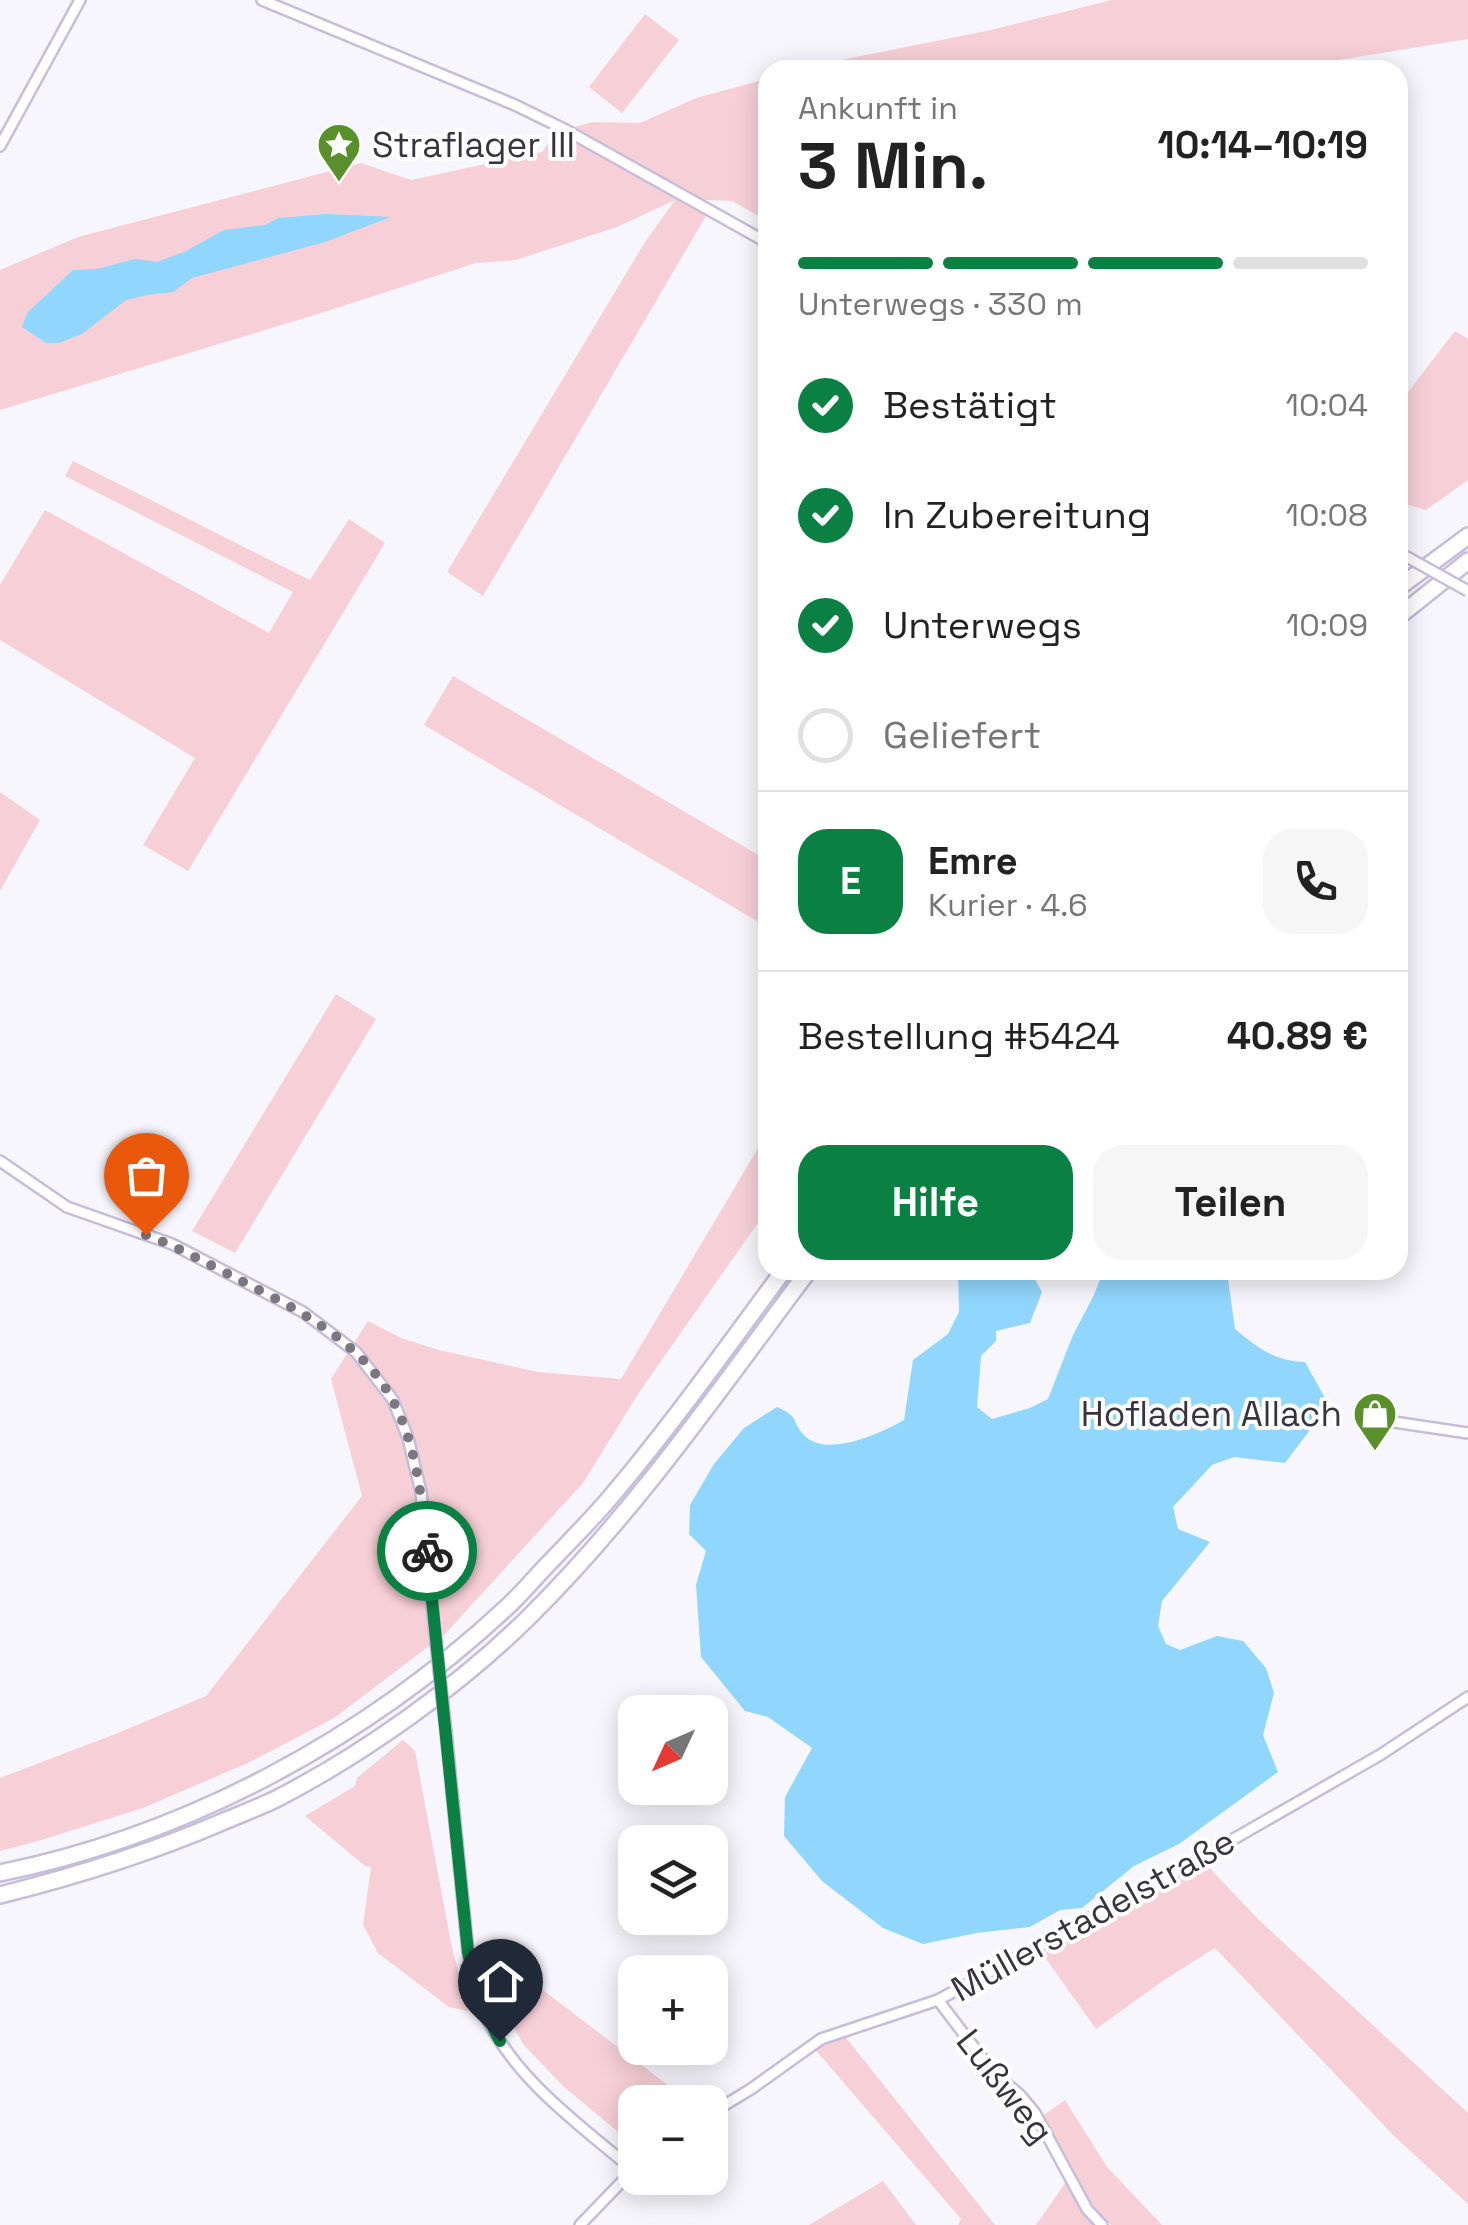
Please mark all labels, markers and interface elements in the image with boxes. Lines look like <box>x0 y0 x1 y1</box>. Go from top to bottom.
text: Ankunft in <box>798 88 958 128</box>
text: 10:14–10:19 <box>1158 121 1368 169</box>
place icon: Straflager III <box>316 122 362 183</box>
place label: Straflager III <box>372 123 575 167</box>
text: 3 Min. <box>798 124 988 207</box>
text: Unterwegs · 330 m <box>798 284 1083 324</box>
icon: check <box>798 378 853 433</box>
text: Bestätigt <box>883 381 1057 429</box>
text: 10:04 <box>1286 385 1368 425</box>
icon: check <box>798 488 853 543</box>
text: In Zubereitung <box>883 491 1151 539</box>
text: 10:08 <box>1286 495 1368 535</box>
icon: check <box>798 598 853 653</box>
text: Unterwegs <box>883 601 1082 649</box>
text: 10:09 <box>1286 605 1368 645</box>
text: Geliefert <box>883 711 1041 759</box>
button: phone <box>1263 829 1368 934</box>
text: Emre <box>928 837 1018 885</box>
text: E <box>840 857 861 905</box>
text: Kurier · 4.6 <box>928 885 1088 925</box>
text: Bestellung #5424 <box>798 1012 1120 1060</box>
text: 40.89 € <box>1227 1012 1368 1060</box>
pin <box>104 1133 189 1236</box>
button: Hilfe <box>798 1145 1073 1260</box>
button: Teilen <box>1093 1145 1368 1260</box>
icon: bag <box>119 1148 174 1203</box>
shop icon: Hofladen Allach <box>1352 1391 1398 1452</box>
place label: Hofladen Allach <box>1081 1392 1342 1436</box>
courier <box>377 1501 477 1601</box>
icon: bike <box>400 1524 455 1579</box>
north arrow <box>618 1695 728 1805</box>
map controls <box>618 1695 728 2195</box>
street label: Müllerstadelstraße <box>943 1819 1243 2011</box>
button: layers <box>618 1825 728 1935</box>
pin <box>458 1939 543 2042</box>
icon: home <box>473 1954 528 2009</box>
button: + <box>618 1955 728 2065</box>
street label: Lußweg <box>947 2020 1063 2152</box>
button: − <box>618 2085 728 2195</box>

